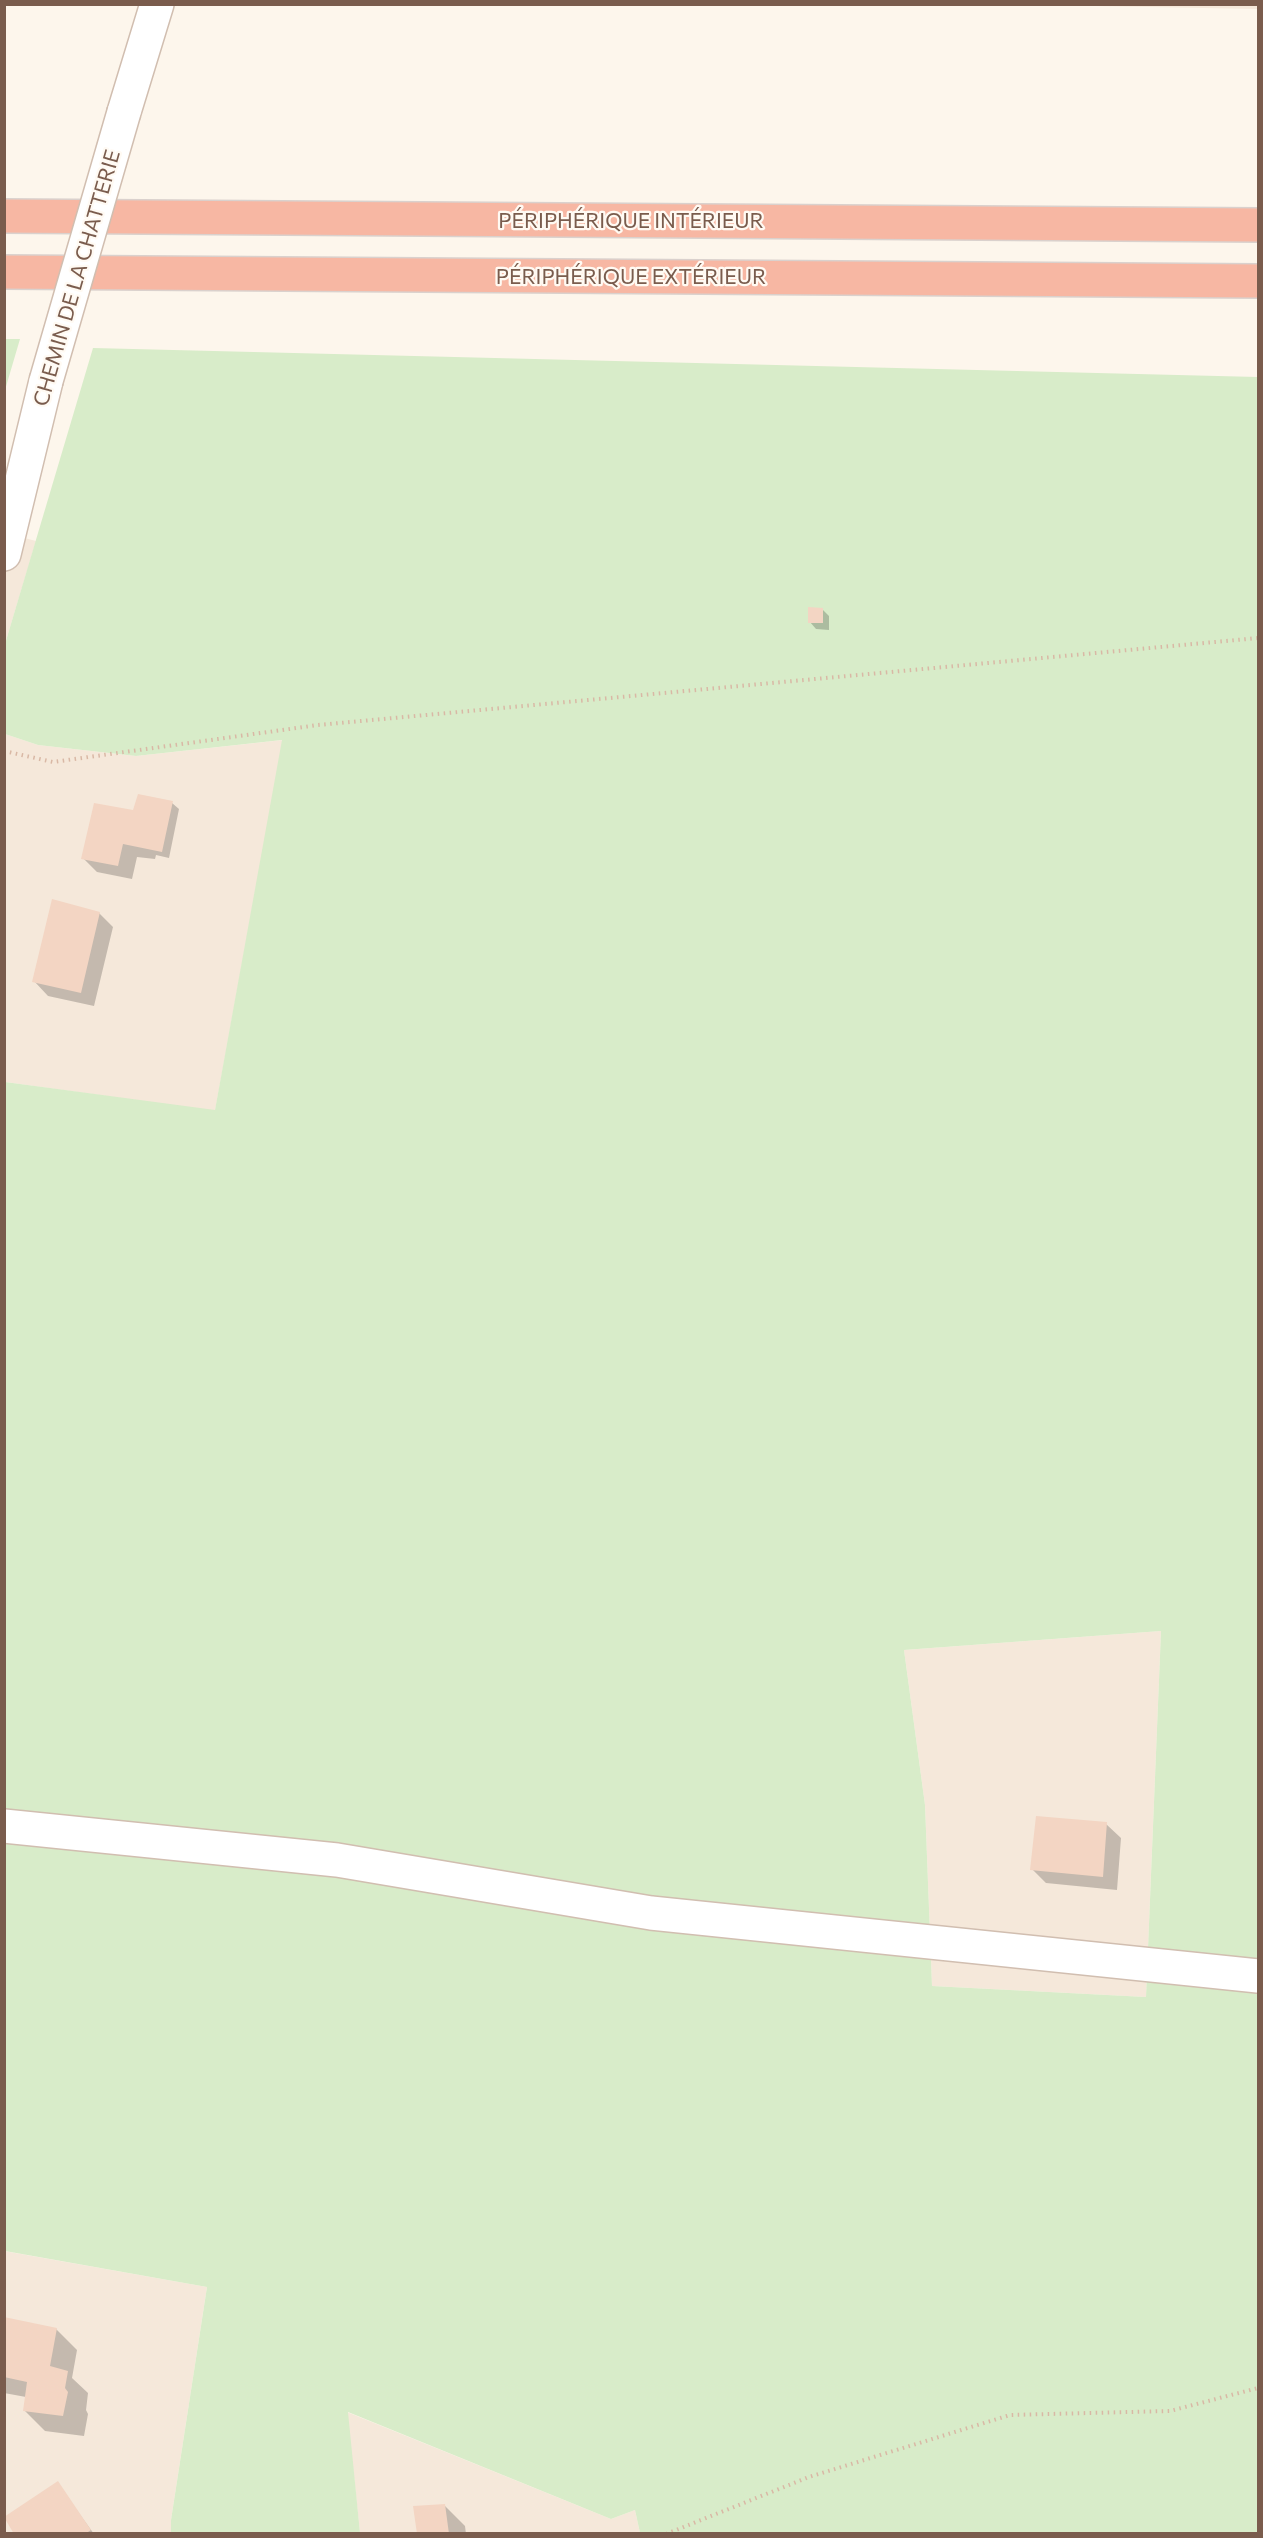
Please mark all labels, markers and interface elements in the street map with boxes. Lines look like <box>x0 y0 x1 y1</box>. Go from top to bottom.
street label: CHEMIN DE LA CHATTERIE <box>28 147 126 409</box>
street label: PÉRIPHÉRIQUE INTÉRIEUR <box>498 208 764 234</box>
street label: PÉRIPHÉRIQUE EXTÉRIEUR <box>496 264 766 290</box>

